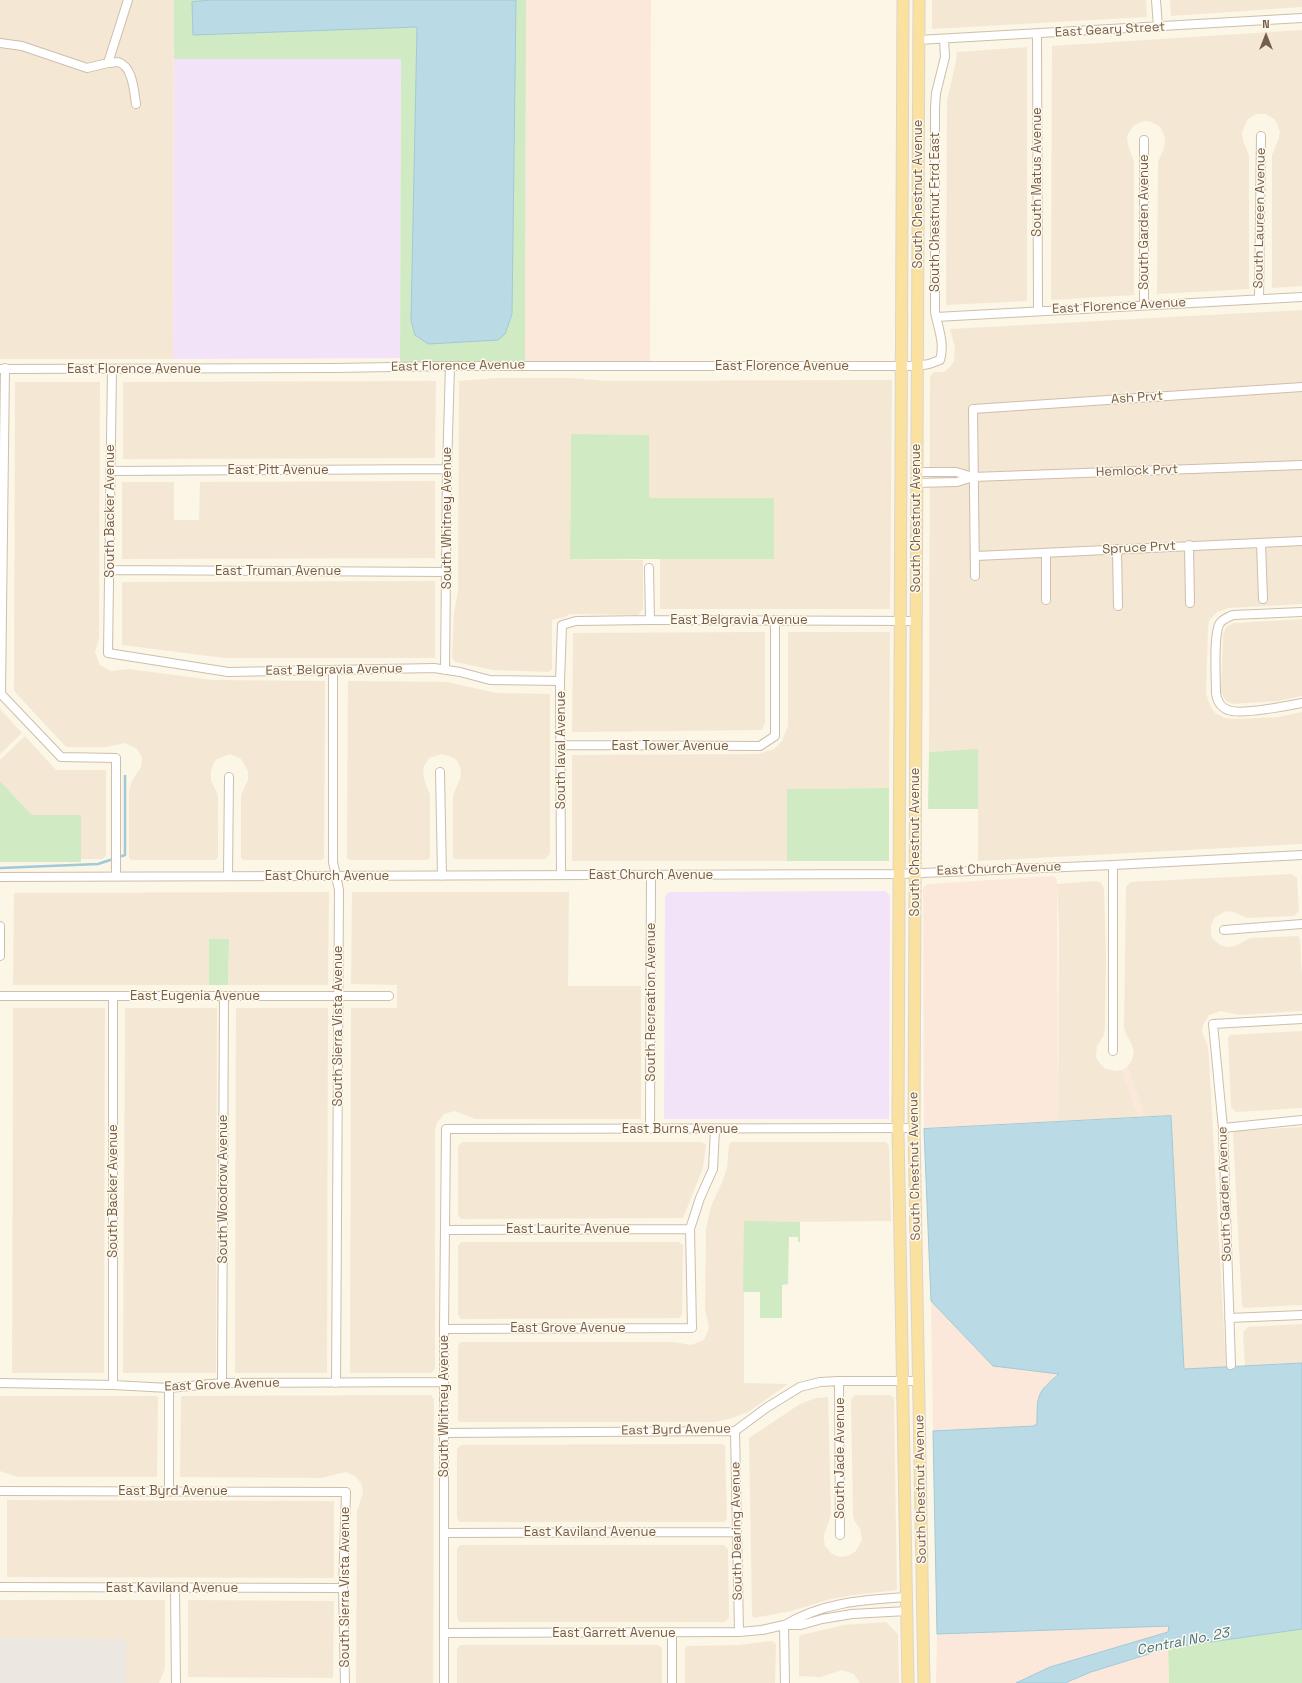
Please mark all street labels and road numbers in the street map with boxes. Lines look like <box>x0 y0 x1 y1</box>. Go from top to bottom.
street label: East Geary Street <box>1054 19 1166 41</box>
street label: South Matus Avenue <box>1029 107 1045 237</box>
street label: South Chestnut Avenue <box>910 120 926 268</box>
street label: South Chestnut Ftrd East <box>927 132 943 292</box>
street label: South Laureen Avenue <box>1251 147 1269 289</box>
street label: South Garden Avenue <box>1136 154 1152 290</box>
street label: East Florence Avenue <box>1052 295 1186 317</box>
street label: East Florence Avenue <box>391 357 525 375</box>
street label: East Florence Avenue <box>715 358 849 374</box>
street label: East Florence Avenue <box>67 361 201 377</box>
street label: Ash Prvt <box>1110 388 1164 408</box>
street label: South Backer Avenue <box>102 444 118 578</box>
street label: South Chestnut Avenue <box>908 444 924 592</box>
street label: South Whitney Avenue <box>439 447 455 589</box>
street label: East Pitt Avenue <box>227 462 329 478</box>
street label: Hemlock Prvt <box>1096 462 1178 480</box>
street label: Spruce Prvt <box>1102 538 1176 558</box>
street label: East Truman Avenue <box>215 563 341 579</box>
street label: East Belgravia Avenue <box>670 612 808 628</box>
street label: East Belgravia Avenue <box>265 661 403 679</box>
street label: South laval Avenue <box>553 691 569 809</box>
street label: East Tower Avenue <box>611 738 729 754</box>
street label: South Chestnut Avenue <box>907 768 923 916</box>
street label: East Church Avenue <box>936 859 1062 879</box>
street label: East Church Avenue <box>589 867 713 883</box>
street label: East Church Avenue <box>265 868 389 884</box>
street label: South Recreation Avenue <box>643 923 659 1081</box>
street label: South Sierra Vista Avenue <box>330 945 346 1107</box>
street label: East Eugenia Avenue <box>130 988 260 1004</box>
street label: South Chestnut Avenue <box>906 1091 924 1241</box>
street label: South Woodrow Avenue <box>215 1114 231 1264</box>
street label: East Burns Avenue <box>622 1121 738 1137</box>
street label: South Backer Avenue <box>105 1124 121 1258</box>
street label: South Garden Avenue <box>1215 1126 1235 1262</box>
street label: East Laurite Avenue <box>506 1221 630 1237</box>
street label: East Grove Avenue <box>510 1320 626 1336</box>
street label: South Whitney Avenue <box>436 1335 452 1477</box>
street label: East Grove Avenue <box>164 1375 280 1395</box>
street label: South Jade Avenue <box>832 1397 848 1519</box>
street label: South Chestnut Avenue <box>912 1414 930 1564</box>
street label: East Byrd Avenue <box>621 1421 731 1439</box>
street label: South Dearing Avenue <box>728 1462 746 1600</box>
street label: East Byrd Avenue <box>118 1483 228 1499</box>
street label: South Sierra Vista Avenue <box>337 1506 353 1668</box>
street label: East Kaviland Avenue <box>524 1524 656 1540</box>
street label: East Kaviland Avenue <box>106 1580 238 1596</box>
street label: East Garrett Avenue <box>552 1625 676 1641</box>

